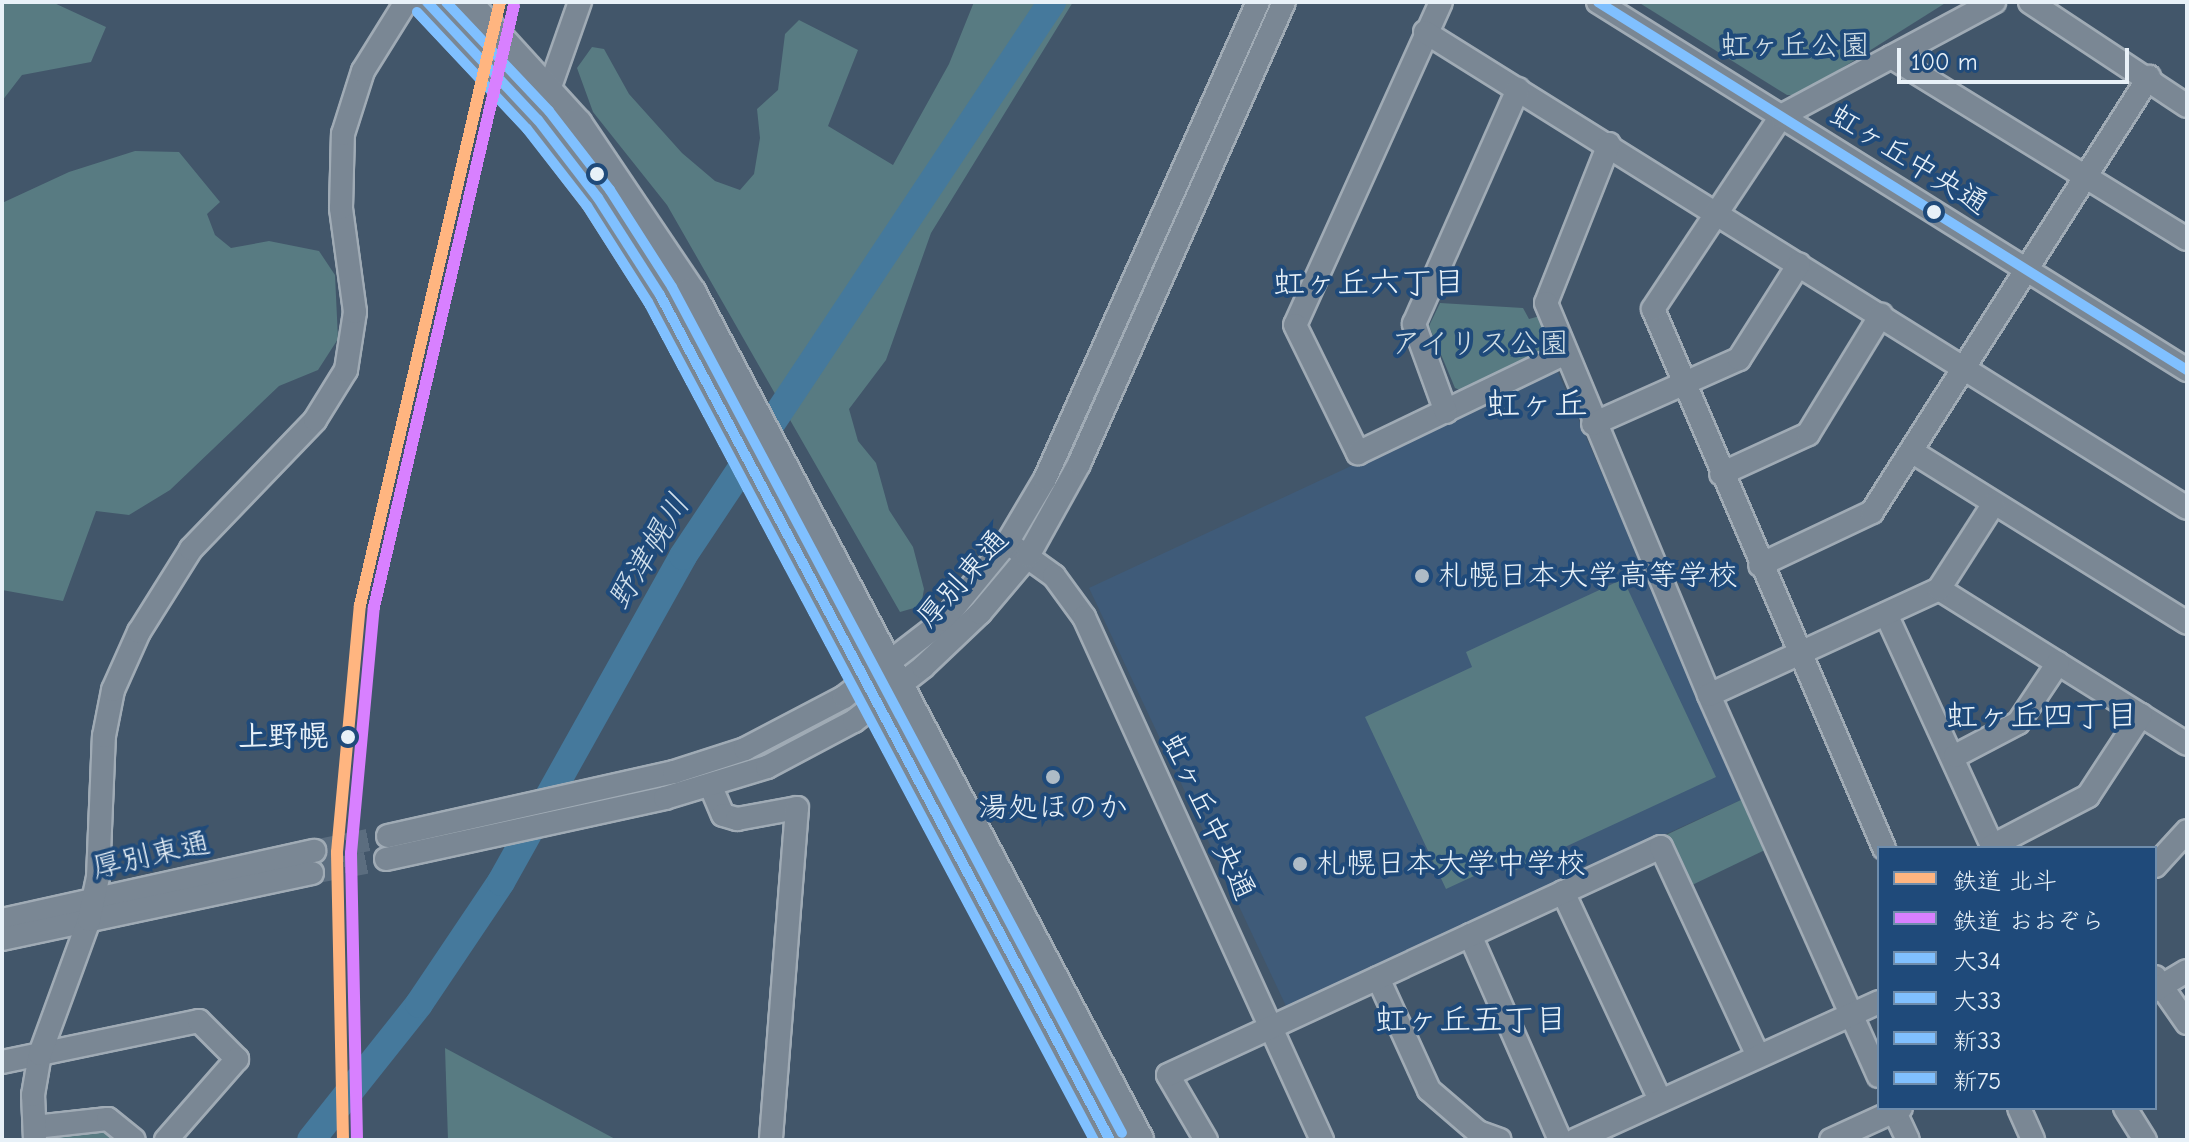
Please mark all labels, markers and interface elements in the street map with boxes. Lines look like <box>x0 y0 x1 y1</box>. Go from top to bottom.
park label: 虹ヶ丘公園 <box>1720 28 1870 64</box>
scale bar <box>1901 32 2133 82</box>
text: 100 m <box>1911 48 1978 76</box>
street label: 虹ヶ丘中央通 <box>1823 97 1995 223</box>
unlabelled marker <box>589 166 605 182</box>
unlabelled marker <box>1926 204 1942 220</box>
district label: 虹ヶ丘六丁目 <box>1273 264 1465 302</box>
park label: アイリス公園 <box>1390 326 1570 362</box>
district label: 虹ヶ丘 <box>1486 385 1588 425</box>
water label: 野津幌川 <box>600 487 698 617</box>
street label: 厚別東通 <box>909 522 1017 636</box>
place label: 札幌日本大学高等学校 <box>1438 558 1738 594</box>
marker: 札幌日本大学高等学校 <box>1413 567 1431 585</box>
district label: 虹ヶ丘四丁目 <box>1946 697 2138 735</box>
place label: 上野幌 <box>238 719 328 755</box>
marker: 上野幌 <box>335 724 361 750</box>
street label: 虹ヶ丘中央通 <box>1154 728 1262 906</box>
marker: 湯処ほのか <box>1044 768 1062 786</box>
place label: 湯処ほのか <box>978 790 1128 826</box>
street label: 厚別東通 <box>88 825 214 887</box>
place label: 札幌日本大学中学校 <box>1316 846 1586 882</box>
legend <box>1877 846 2157 1110</box>
marker: 札幌日本大学中学校 <box>1291 855 1309 873</box>
text: 鉄道 北斗 <box>1953 867 2057 895</box>
text: 鉄道 おおぞら <box>1953 907 2105 935</box>
text: 大34 <box>1953 947 2001 975</box>
text: 大33 <box>1953 987 2001 1015</box>
district label: 虹ヶ丘五丁目 <box>1375 1001 1567 1039</box>
text: 新33 <box>1953 1027 2001 1055</box>
text: 新75 <box>1953 1067 2001 1095</box>

